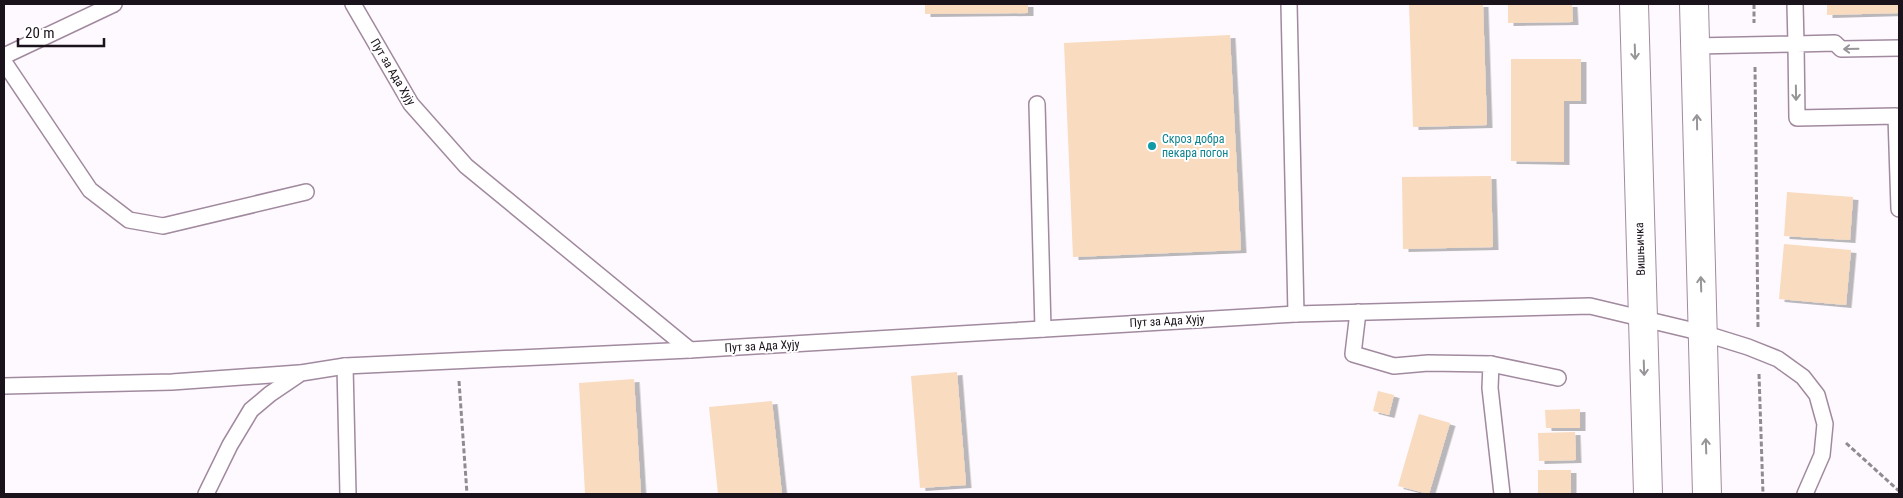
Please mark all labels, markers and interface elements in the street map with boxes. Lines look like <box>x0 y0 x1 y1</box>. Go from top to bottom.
scale bar <box>18 15 104 47</box>
text: 20 m <box>25 24 55 42</box>
street label: Пут за Ада Хују <box>368 36 418 108</box>
one-way arrow <box>1630 44 1640 60</box>
one-way arrow <box>1843 44 1859 54</box>
one-way arrow <box>1792 84 1801 100</box>
one-way arrow <box>1692 114 1702 130</box>
place label: Скроз добра пекара погон <box>1162 132 1228 160</box>
marker: Скроз добра пекара погон <box>1146 140 1158 152</box>
street label: Вишњичка <box>1632 222 1648 276</box>
one-way arrow <box>1697 276 1706 292</box>
street label: Пут за Ада Хују <box>1129 312 1205 330</box>
street label: Пут за Ада Хују <box>724 337 800 355</box>
one-way arrow <box>1639 359 1649 375</box>
one-way arrow <box>1701 438 1711 454</box>

